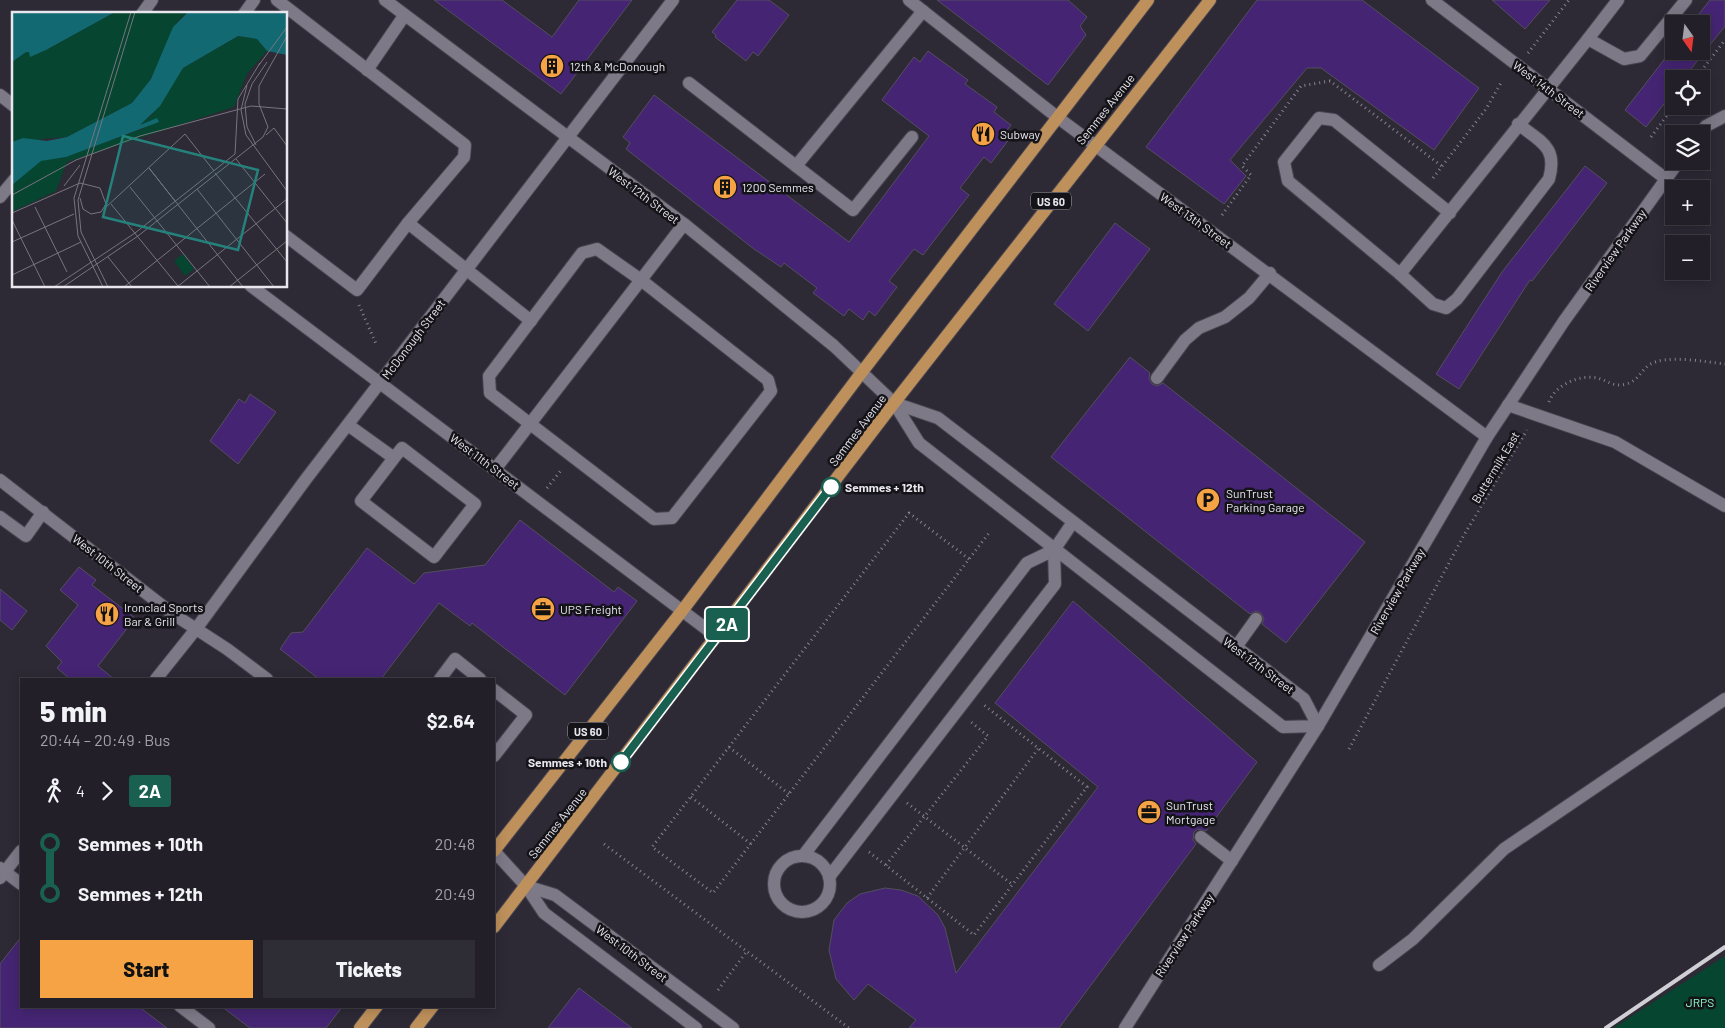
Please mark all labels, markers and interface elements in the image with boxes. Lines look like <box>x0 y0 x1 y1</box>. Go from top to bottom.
inset map <box>12 12 288 288</box>
north arrow <box>1665 15 1710 60</box>
map controls <box>1665 15 1710 280</box>
building icon: 12th & McDonough <box>539 53 565 79</box>
street label: West 14th Street <box>1511 58 1587 120</box>
place label: 12th & McDonough <box>570 59 665 73</box>
button: locate <box>1665 70 1710 115</box>
street label: Semmes Avenue <box>1073 71 1137 147</box>
restaurant icon: Subway <box>970 121 996 147</box>
button: layers <box>1665 125 1710 170</box>
place label: Subway <box>1000 127 1040 141</box>
street label: West 12th Street <box>606 164 682 226</box>
building icon: 1200 Semmes <box>712 174 738 200</box>
place label: 1200 Semmes <box>742 180 814 194</box>
button: + <box>1665 180 1710 225</box>
street label: West 13th Street <box>1157 189 1235 251</box>
road number: US 60 <box>1031 192 1071 210</box>
street label: Riverview Parkway <box>1582 206 1649 294</box>
button: − <box>1665 235 1710 280</box>
street label: McDonough Street <box>378 296 448 382</box>
street label: Semmes Avenue <box>826 392 888 468</box>
street label: Buttermilk East <box>1468 429 1522 505</box>
street label: West 11th Street <box>448 430 522 492</box>
marker: Semmes + 12th <box>821 477 841 497</box>
place label: Semmes + 12th <box>845 480 924 494</box>
place label: SunTrust Parking Garage <box>1226 486 1305 514</box>
parking icon: SunTrust Parking Garage <box>1195 487 1221 513</box>
street label: West 10th Street <box>70 531 146 595</box>
street label: Riverview Parkway <box>1367 545 1427 636</box>
office icon: UPS Freight <box>530 596 556 622</box>
place label: Ironclad Sports Bar & Grill <box>124 600 203 628</box>
restaurant icon: Ironclad Sports Bar & Grill <box>94 601 120 627</box>
place label: UPS Freight <box>560 602 622 616</box>
line badge: 2A <box>704 608 750 640</box>
text: 2A <box>716 613 738 635</box>
street label: West 12th Street <box>1221 634 1297 696</box>
text: 5 min <box>40 694 107 728</box>
text: $2.64 <box>427 709 475 732</box>
road number: US 60 <box>568 722 608 739</box>
text: 20:44 – 20:49 · Bus <box>40 730 170 749</box>
marker: Semmes + 10th <box>611 752 631 772</box>
place label: Semmes + 10th <box>528 755 607 769</box>
icon: walk <box>40 777 68 805</box>
icon: forward <box>93 777 121 805</box>
text: 2A <box>139 780 161 802</box>
text: 4 <box>76 781 85 800</box>
street label: Semmes Avenue <box>525 785 589 861</box>
place label: SunTrust Mortgage <box>1166 798 1215 826</box>
office icon: SunTrust Mortgage <box>1136 799 1162 825</box>
text: Semmes + 10th <box>78 832 203 855</box>
text: 20:48 <box>435 834 475 853</box>
text: Semmes + 12th <box>78 882 203 905</box>
text: 20:49 <box>435 884 475 903</box>
street label: Riverview Parkway <box>1152 890 1216 979</box>
street label: West 10th Street <box>594 922 670 984</box>
button: Start <box>40 940 253 998</box>
button: Tickets <box>263 940 475 998</box>
park label: JRPS <box>1686 995 1714 1009</box>

